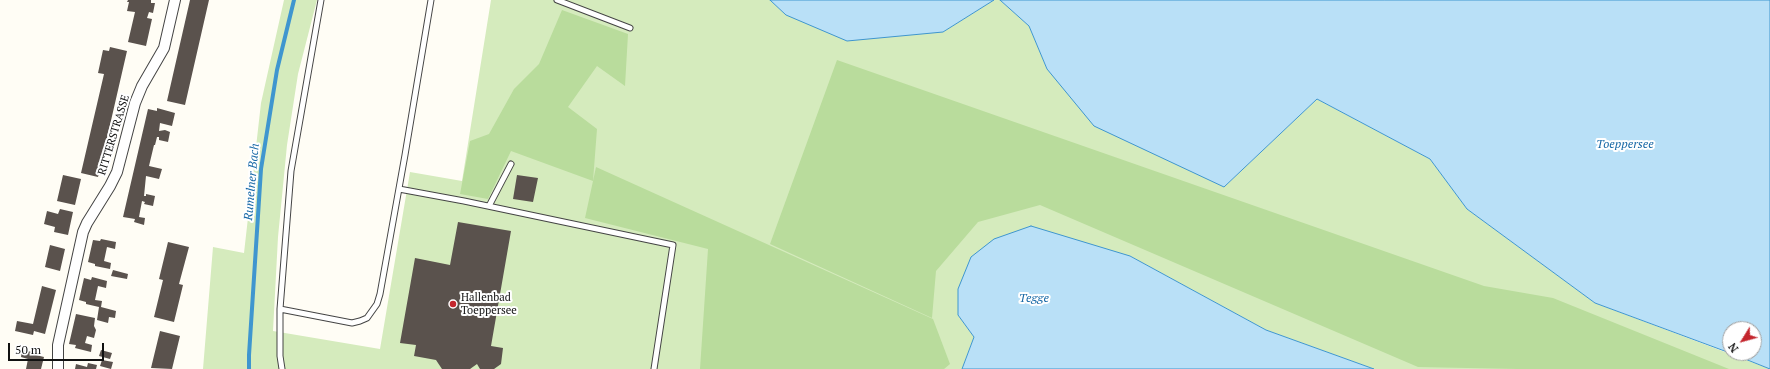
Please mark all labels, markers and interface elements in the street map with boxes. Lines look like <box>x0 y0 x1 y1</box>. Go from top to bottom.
street label: RITTERSTRASSE <box>96 93 132 177</box>
water label: Toeppersee <box>1596 138 1654 152</box>
water label: Rumelner Bach <box>241 143 263 221</box>
place label: Hallenbad Toeppersee <box>461 291 517 317</box>
water label: Tegge <box>1019 292 1049 306</box>
marker: Hallenbad Toeppersee <box>448 299 458 309</box>
north arrow <box>1722 321 1762 361</box>
scale bar <box>10 335 106 361</box>
text: N <box>1725 340 1741 355</box>
text: 50 m <box>15 342 41 357</box>

